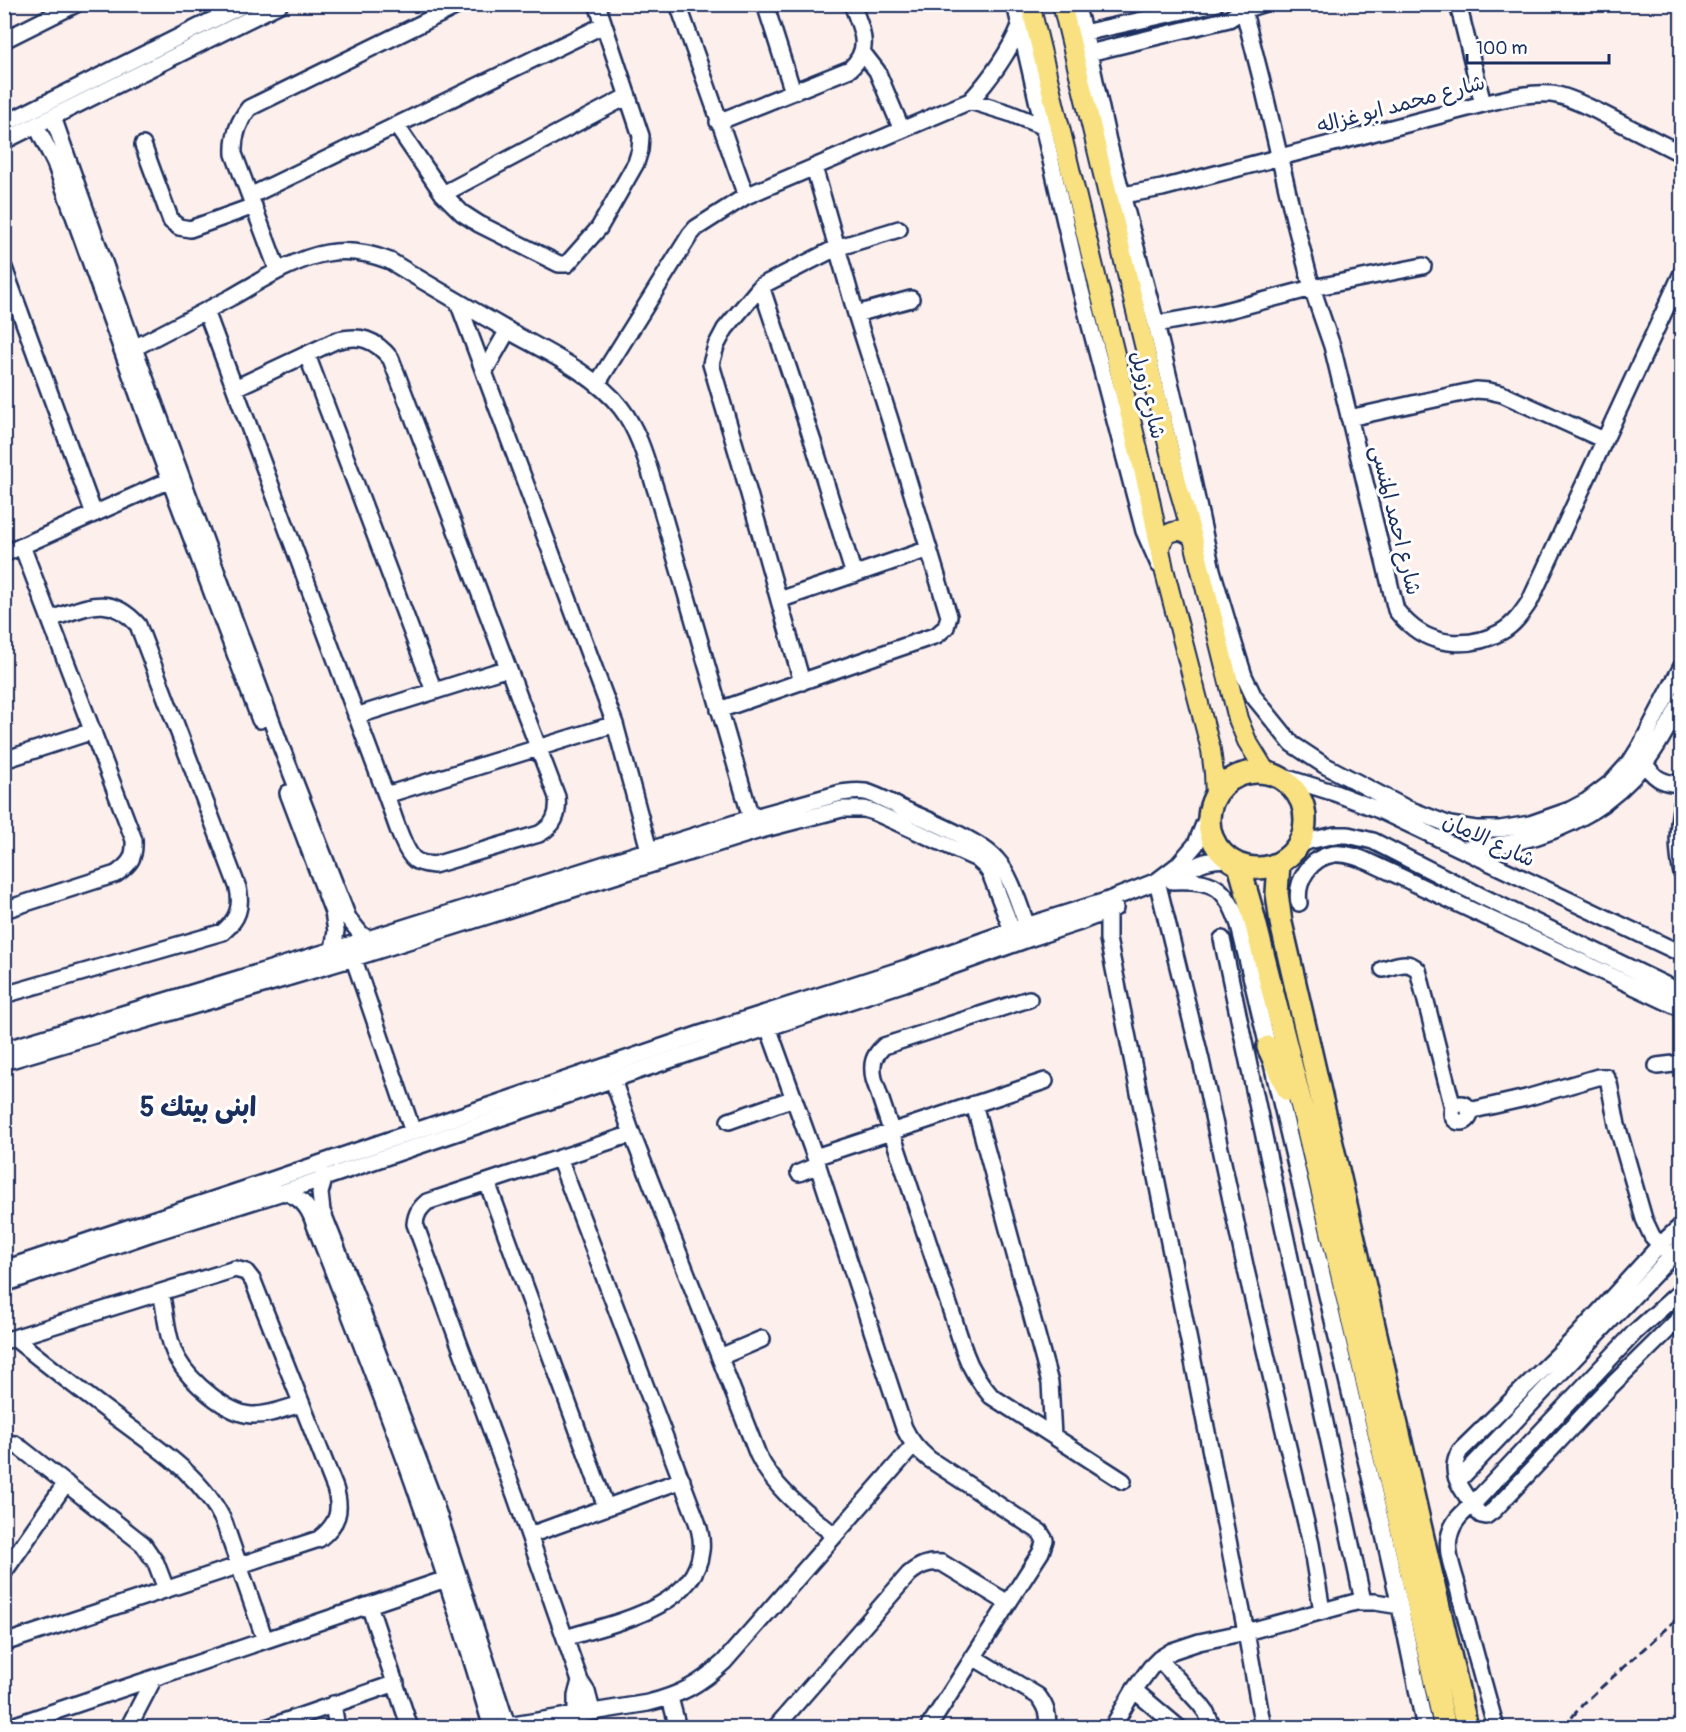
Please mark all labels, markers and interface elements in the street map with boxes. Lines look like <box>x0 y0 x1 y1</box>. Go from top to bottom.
scale bar <box>1467 27 1610 65</box>
text: 100 m <box>1476 37 1528 60</box>
street label: شارع محمد ابو غزاله <box>1314 69 1488 141</box>
street label: شارع زويل <box>1123 348 1171 442</box>
street label: شارع احمد المنسى <box>1363 442 1427 598</box>
street label: شارع الامان <box>1438 807 1539 874</box>
district label: ابنى بيتك 5 <box>140 1091 256 1125</box>

